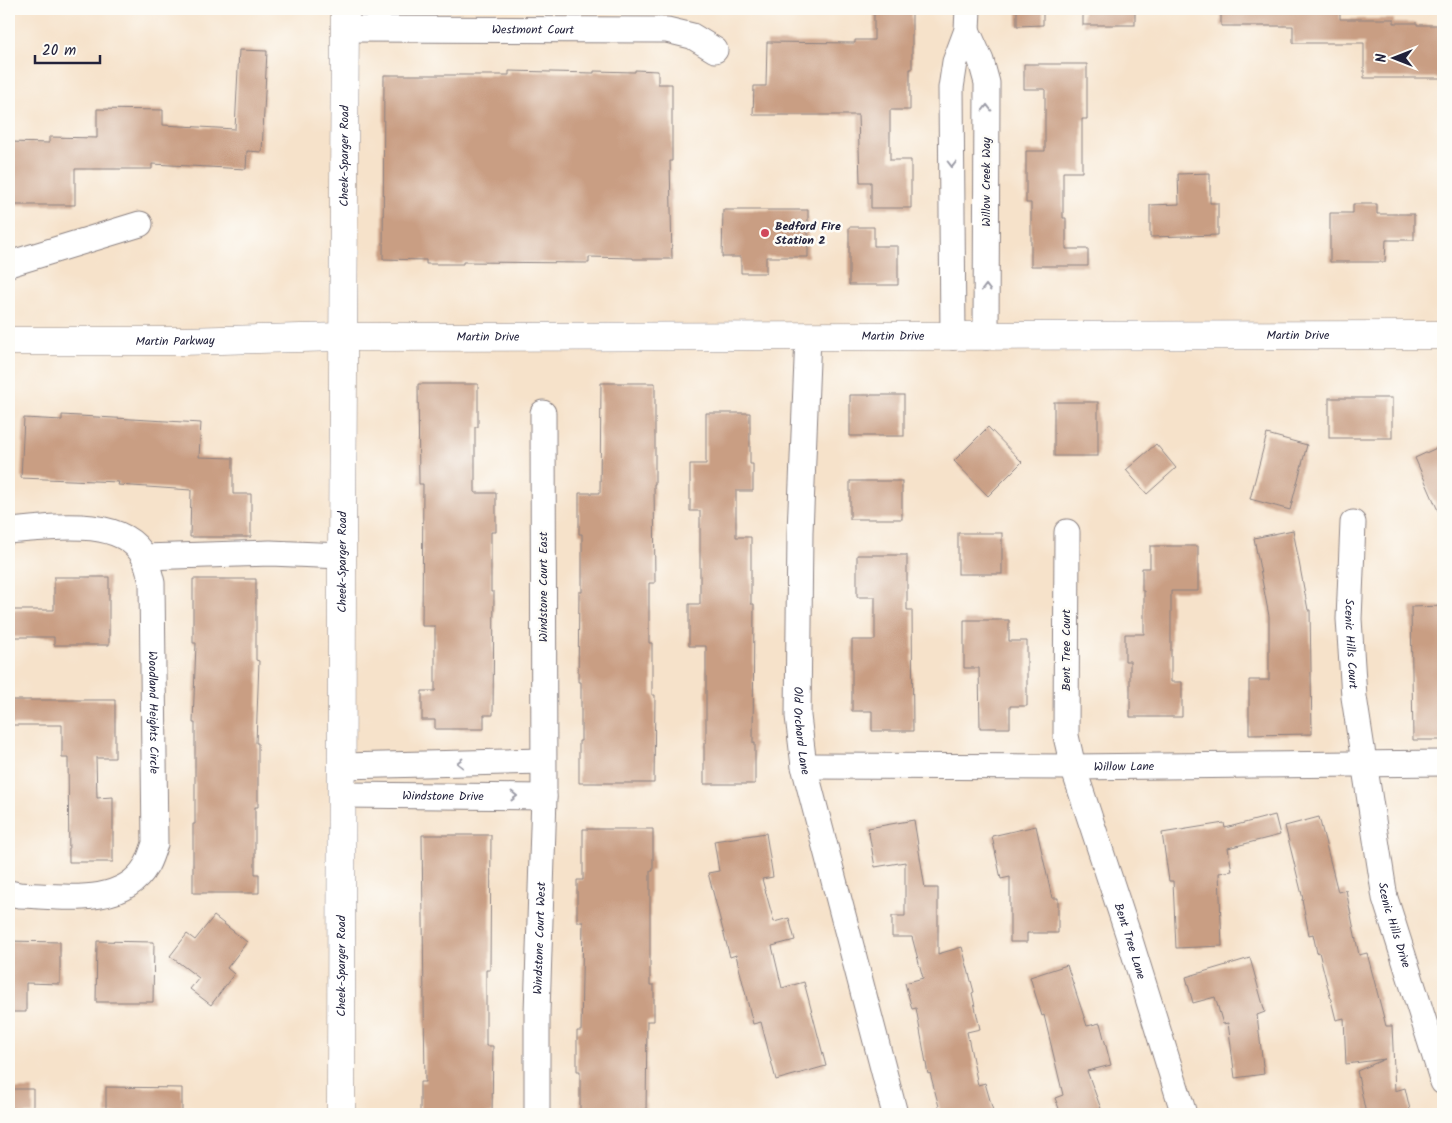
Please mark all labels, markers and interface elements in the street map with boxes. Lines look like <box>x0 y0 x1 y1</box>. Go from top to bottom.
street label: Westmont Court <box>492 20 575 40</box>
scale bar <box>35 32 100 64</box>
north arrow <box>1370 32 1420 82</box>
text: 20 m <box>42 39 76 63</box>
text: N <box>1371 53 1393 62</box>
street label: Cheek-Sparger Road <box>335 104 354 207</box>
one-way arrow <box>982 104 992 112</box>
street label: Willow Creek Way <box>977 137 996 227</box>
one-way arrow <box>947 160 957 168</box>
place label: Bedford Fire Station 2 <box>775 217 841 250</box>
marker: Bedford Fire Station 2 <box>759 227 771 239</box>
one-way arrow <box>981 284 991 292</box>
street label: Martin Drive <box>1266 326 1330 345</box>
street label: Martin Drive <box>861 327 925 346</box>
street label: Martin Drive <box>456 328 520 347</box>
street label: Martin Parkway <box>136 331 215 351</box>
street label: Cheek-Sparger Road <box>333 510 352 613</box>
street label: Windstone Court East <box>534 531 553 642</box>
street label: Scenic Hills Court <box>1339 598 1362 690</box>
street label: Bent Tree Court <box>1057 609 1076 691</box>
street label: Woodland Heights Circle <box>143 651 163 775</box>
street label: Old Orchard Lane <box>788 686 815 778</box>
street label: Willow Lane <box>1094 757 1155 777</box>
one-way arrow <box>455 758 463 768</box>
street label: Windstone Drive <box>402 787 484 806</box>
one-way arrow <box>510 791 518 801</box>
street label: Windstone Court West <box>529 881 551 995</box>
street label: Scenic Hills Drive <box>1373 881 1416 971</box>
street label: Bent Tree Lane <box>1108 901 1151 982</box>
street label: Cheek-Sparger Road <box>332 914 351 1017</box>

